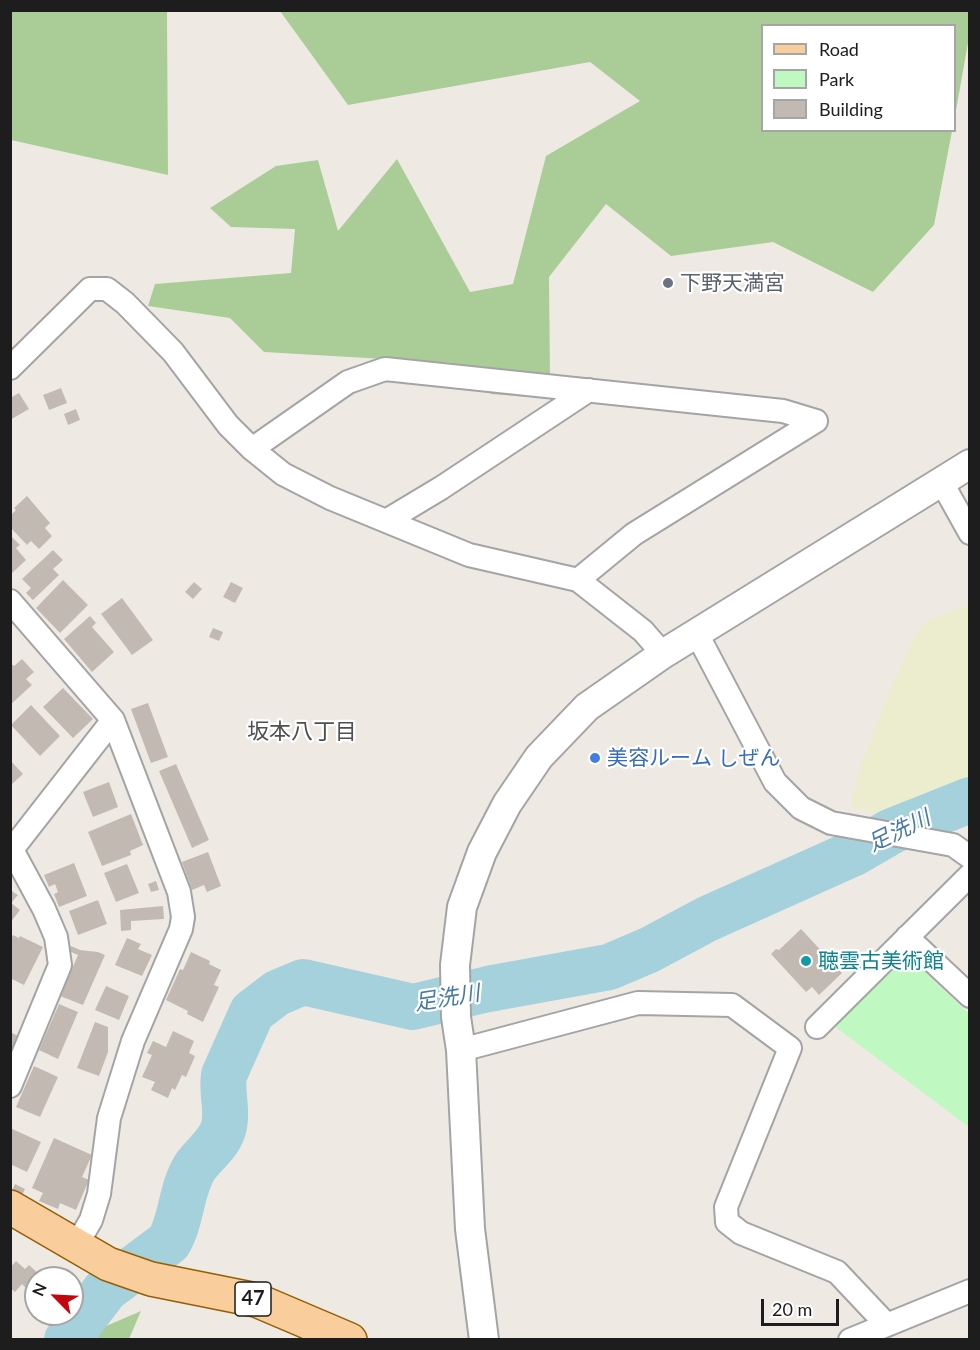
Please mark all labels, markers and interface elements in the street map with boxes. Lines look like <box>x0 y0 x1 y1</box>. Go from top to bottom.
legend <box>761 24 956 132</box>
text: Road <box>819 38 859 60</box>
text: Park <box>819 68 854 90</box>
text: Building <box>819 98 883 120</box>
place label: 下野天満宮 <box>680 270 785 296</box>
marker: 下野天満宮 <box>661 276 675 290</box>
district label: 坂本八丁目 <box>247 719 357 745</box>
place label: 美容ルーム しぜん <box>607 745 780 771</box>
marker: 美容ルーム しぜん <box>588 751 602 765</box>
water label: 足洗川 <box>864 805 934 857</box>
place label: 聴雲古美術館 <box>818 948 944 974</box>
marker: 聴雲古美術館 <box>799 954 813 968</box>
water label: 足洗川 <box>412 980 482 1016</box>
north arrow <box>24 1266 84 1326</box>
text: N <box>28 1280 50 1299</box>
road number: 47 <box>235 1282 271 1316</box>
scale bar <box>764 1287 842 1325</box>
text: 20 m <box>772 1298 812 1320</box>

